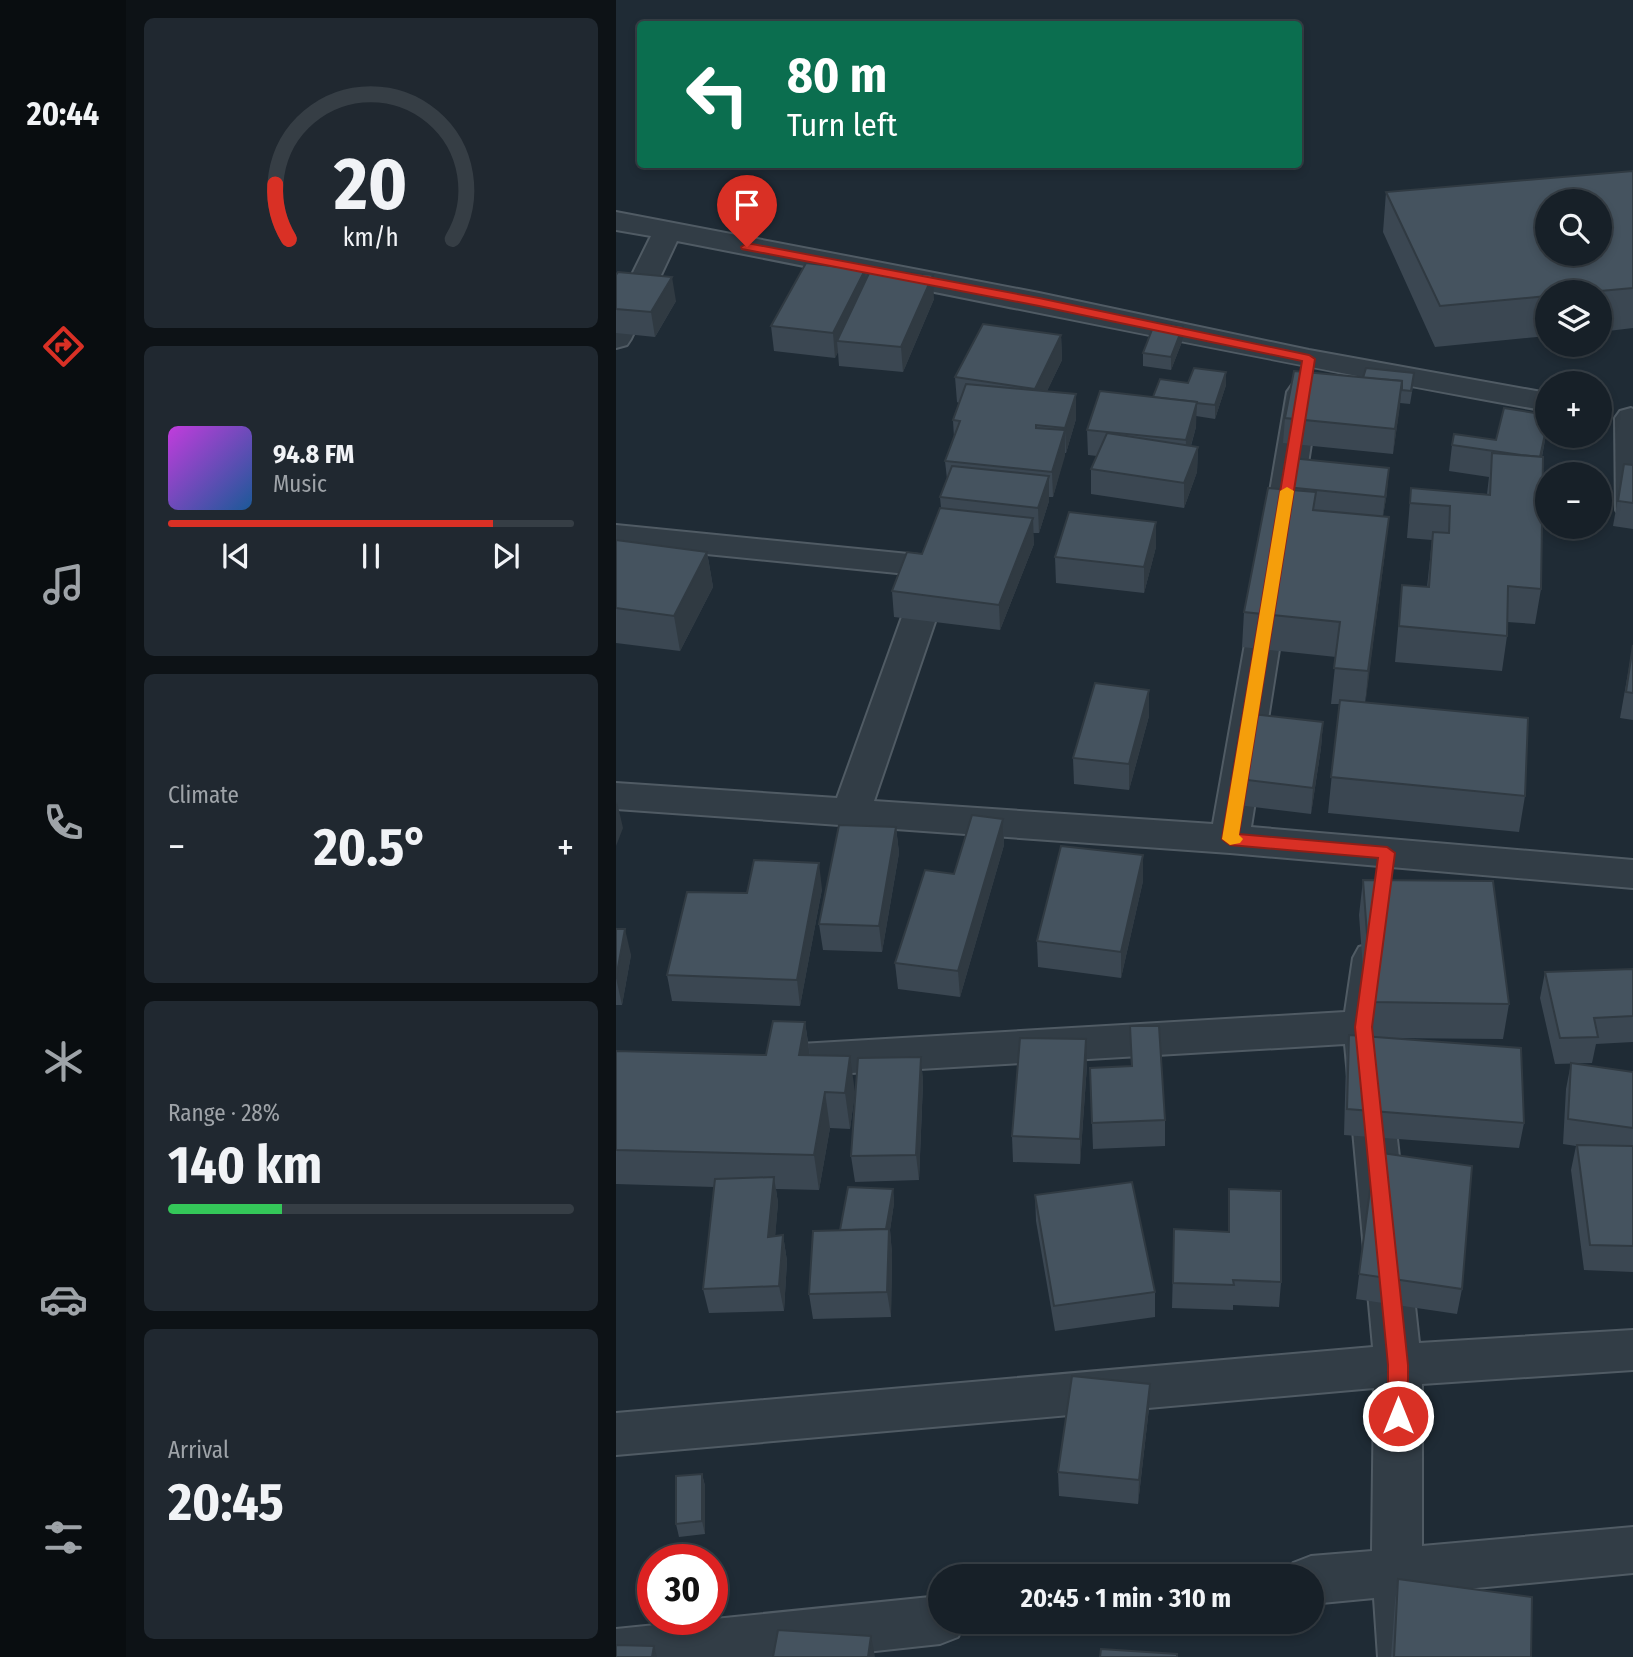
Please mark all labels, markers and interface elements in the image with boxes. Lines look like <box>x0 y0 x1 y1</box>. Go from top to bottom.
text: 80 m <box>787 46 887 105</box>
icon: left <box>672 49 763 140</box>
text: 20:44 <box>27 95 99 133</box>
text: Turn left <box>787 106 897 144</box>
text: 20 <box>333 141 408 228</box>
pin <box>717 175 777 247</box>
icon: arrive <box>728 186 766 224</box>
map controls <box>1535 189 1612 539</box>
button: search <box>1535 189 1612 266</box>
text: km/h <box>343 223 399 253</box>
button: layers <box>1535 280 1612 357</box>
icon: directions <box>39 322 88 371</box>
button: + <box>1535 371 1612 448</box>
text: 94.8 FM <box>273 439 354 470</box>
button: − <box>1535 462 1612 539</box>
text: Music <box>273 470 327 498</box>
icon: previous <box>217 537 255 575</box>
icon: pause <box>352 537 390 575</box>
icon: next <box>487 537 525 575</box>
icon: music <box>39 560 88 609</box>
text: Climate <box>168 781 239 809</box>
icon: phone <box>39 798 88 847</box>
text: 20.5° <box>314 816 428 879</box>
text: − <box>168 824 185 870</box>
text: + <box>557 824 574 870</box>
icon: climate <box>39 1037 88 1086</box>
text: Range · 28% <box>168 1099 280 1127</box>
text: 140 km <box>168 1134 322 1197</box>
icon: car <box>39 1275 88 1324</box>
position arrow <box>1361 1379 1435 1453</box>
text: Arrival <box>168 1436 229 1464</box>
text: 20:45 <box>168 1471 284 1534</box>
icon: filters <box>39 1513 88 1562</box>
speed limit sign: 30 <box>637 1544 728 1635</box>
text: 20:45 · 1 min · 310 m <box>1021 1583 1231 1614</box>

